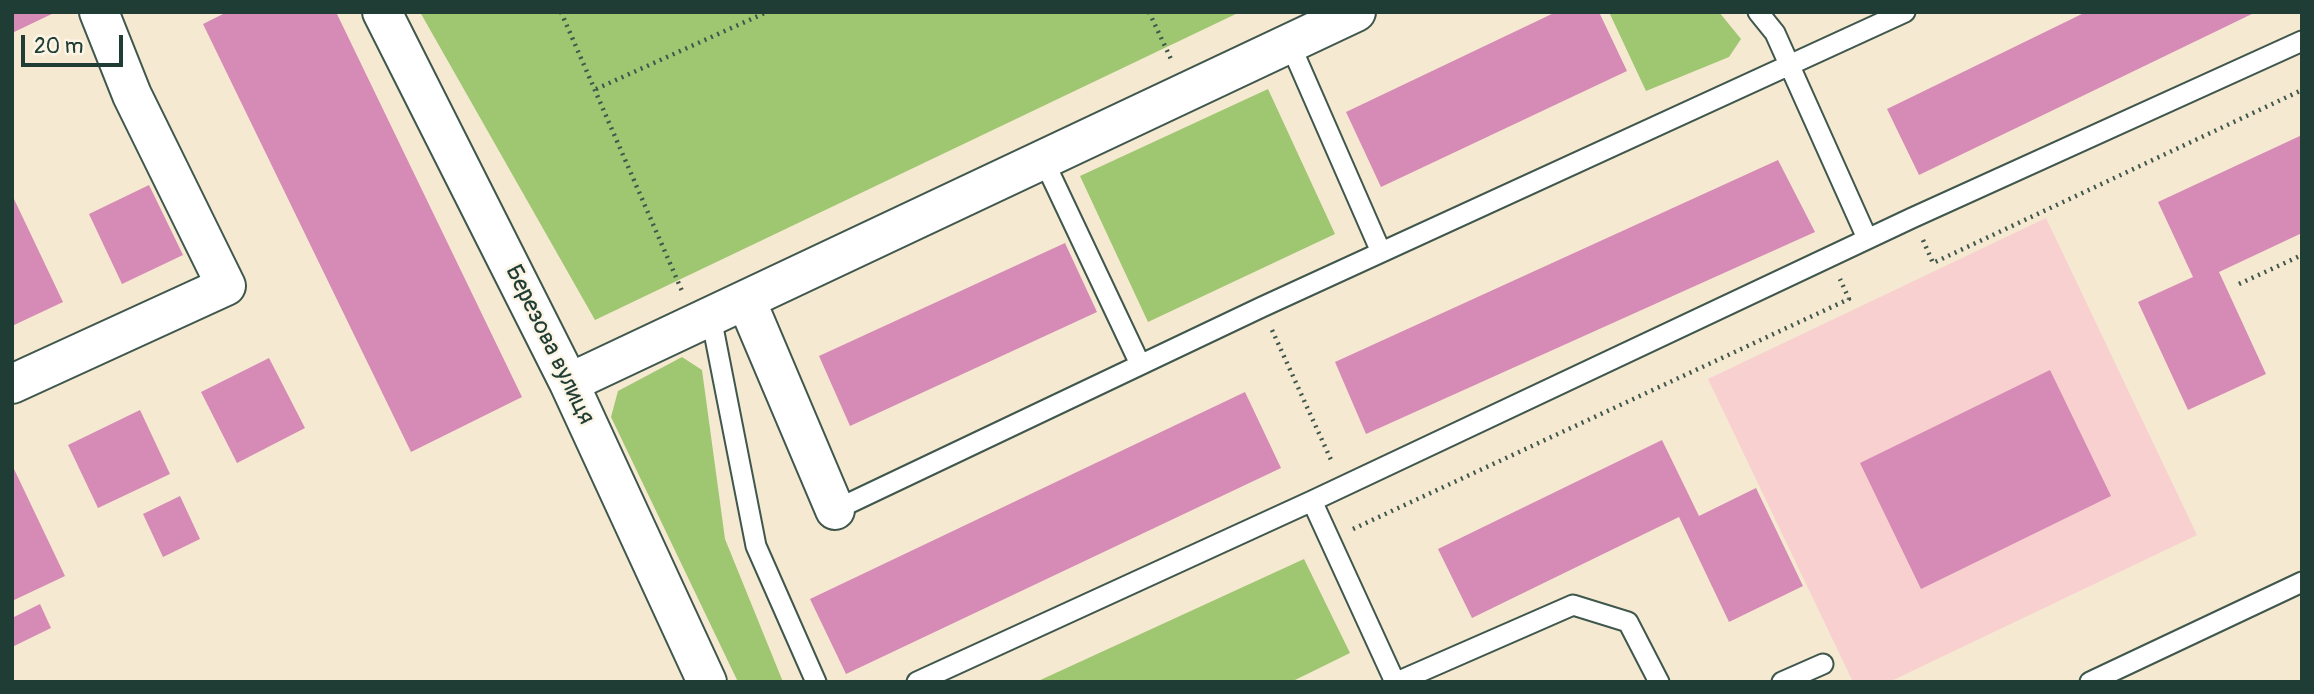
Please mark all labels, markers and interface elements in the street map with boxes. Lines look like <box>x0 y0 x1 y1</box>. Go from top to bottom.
scale bar <box>24 21 126 65</box>
text: 20 m <box>34 33 83 60</box>
street label: Березова вулиця <box>498 261 600 429</box>

